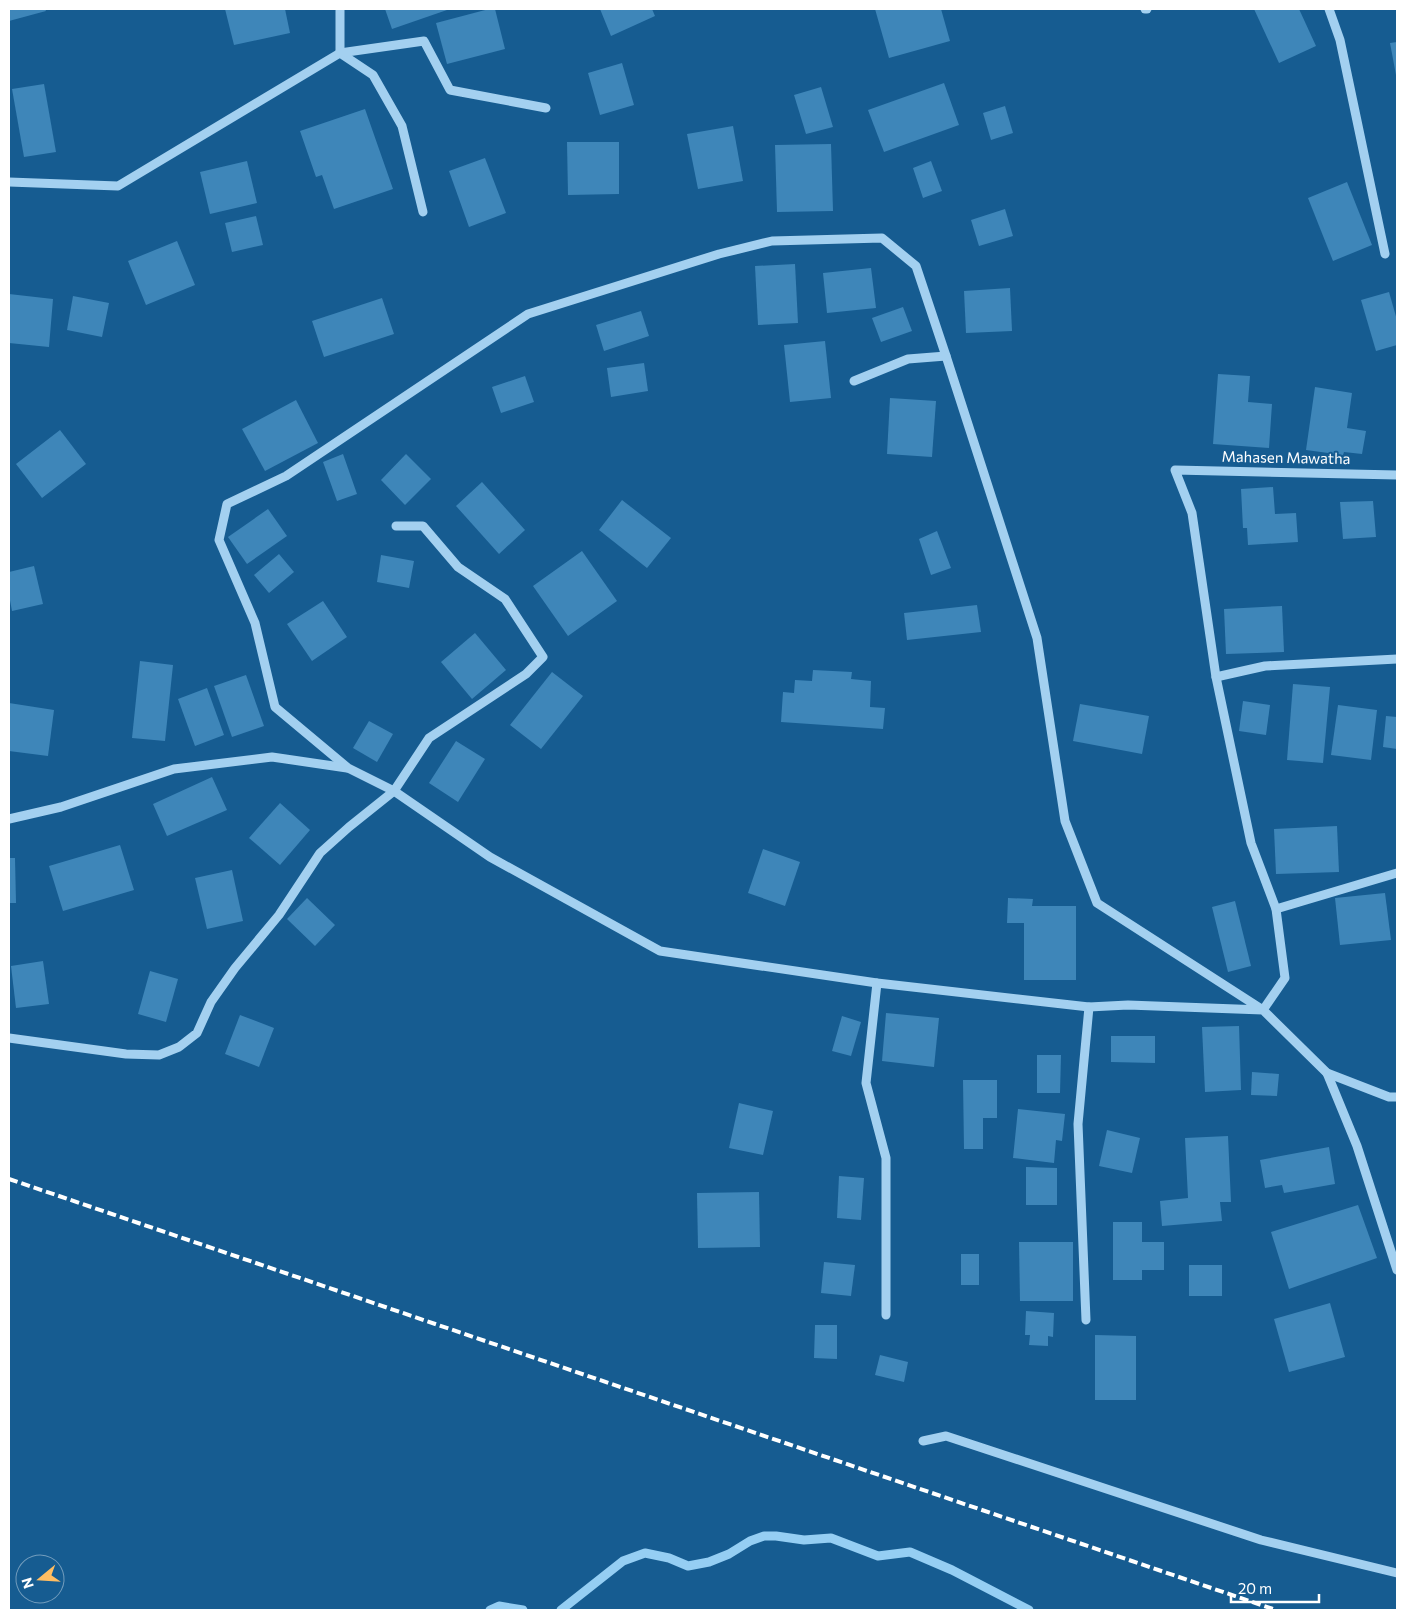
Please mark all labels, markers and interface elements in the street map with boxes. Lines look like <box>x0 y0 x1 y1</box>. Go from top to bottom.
street label: Mahasen Mawatha <box>1221 447 1351 467</box>
north arrow <box>15 1554 65 1604</box>
scale bar <box>1231 1572 1318 1604</box>
text: N <box>17 1576 37 1591</box>
text: 20 m <box>1238 1579 1272 1597</box>

